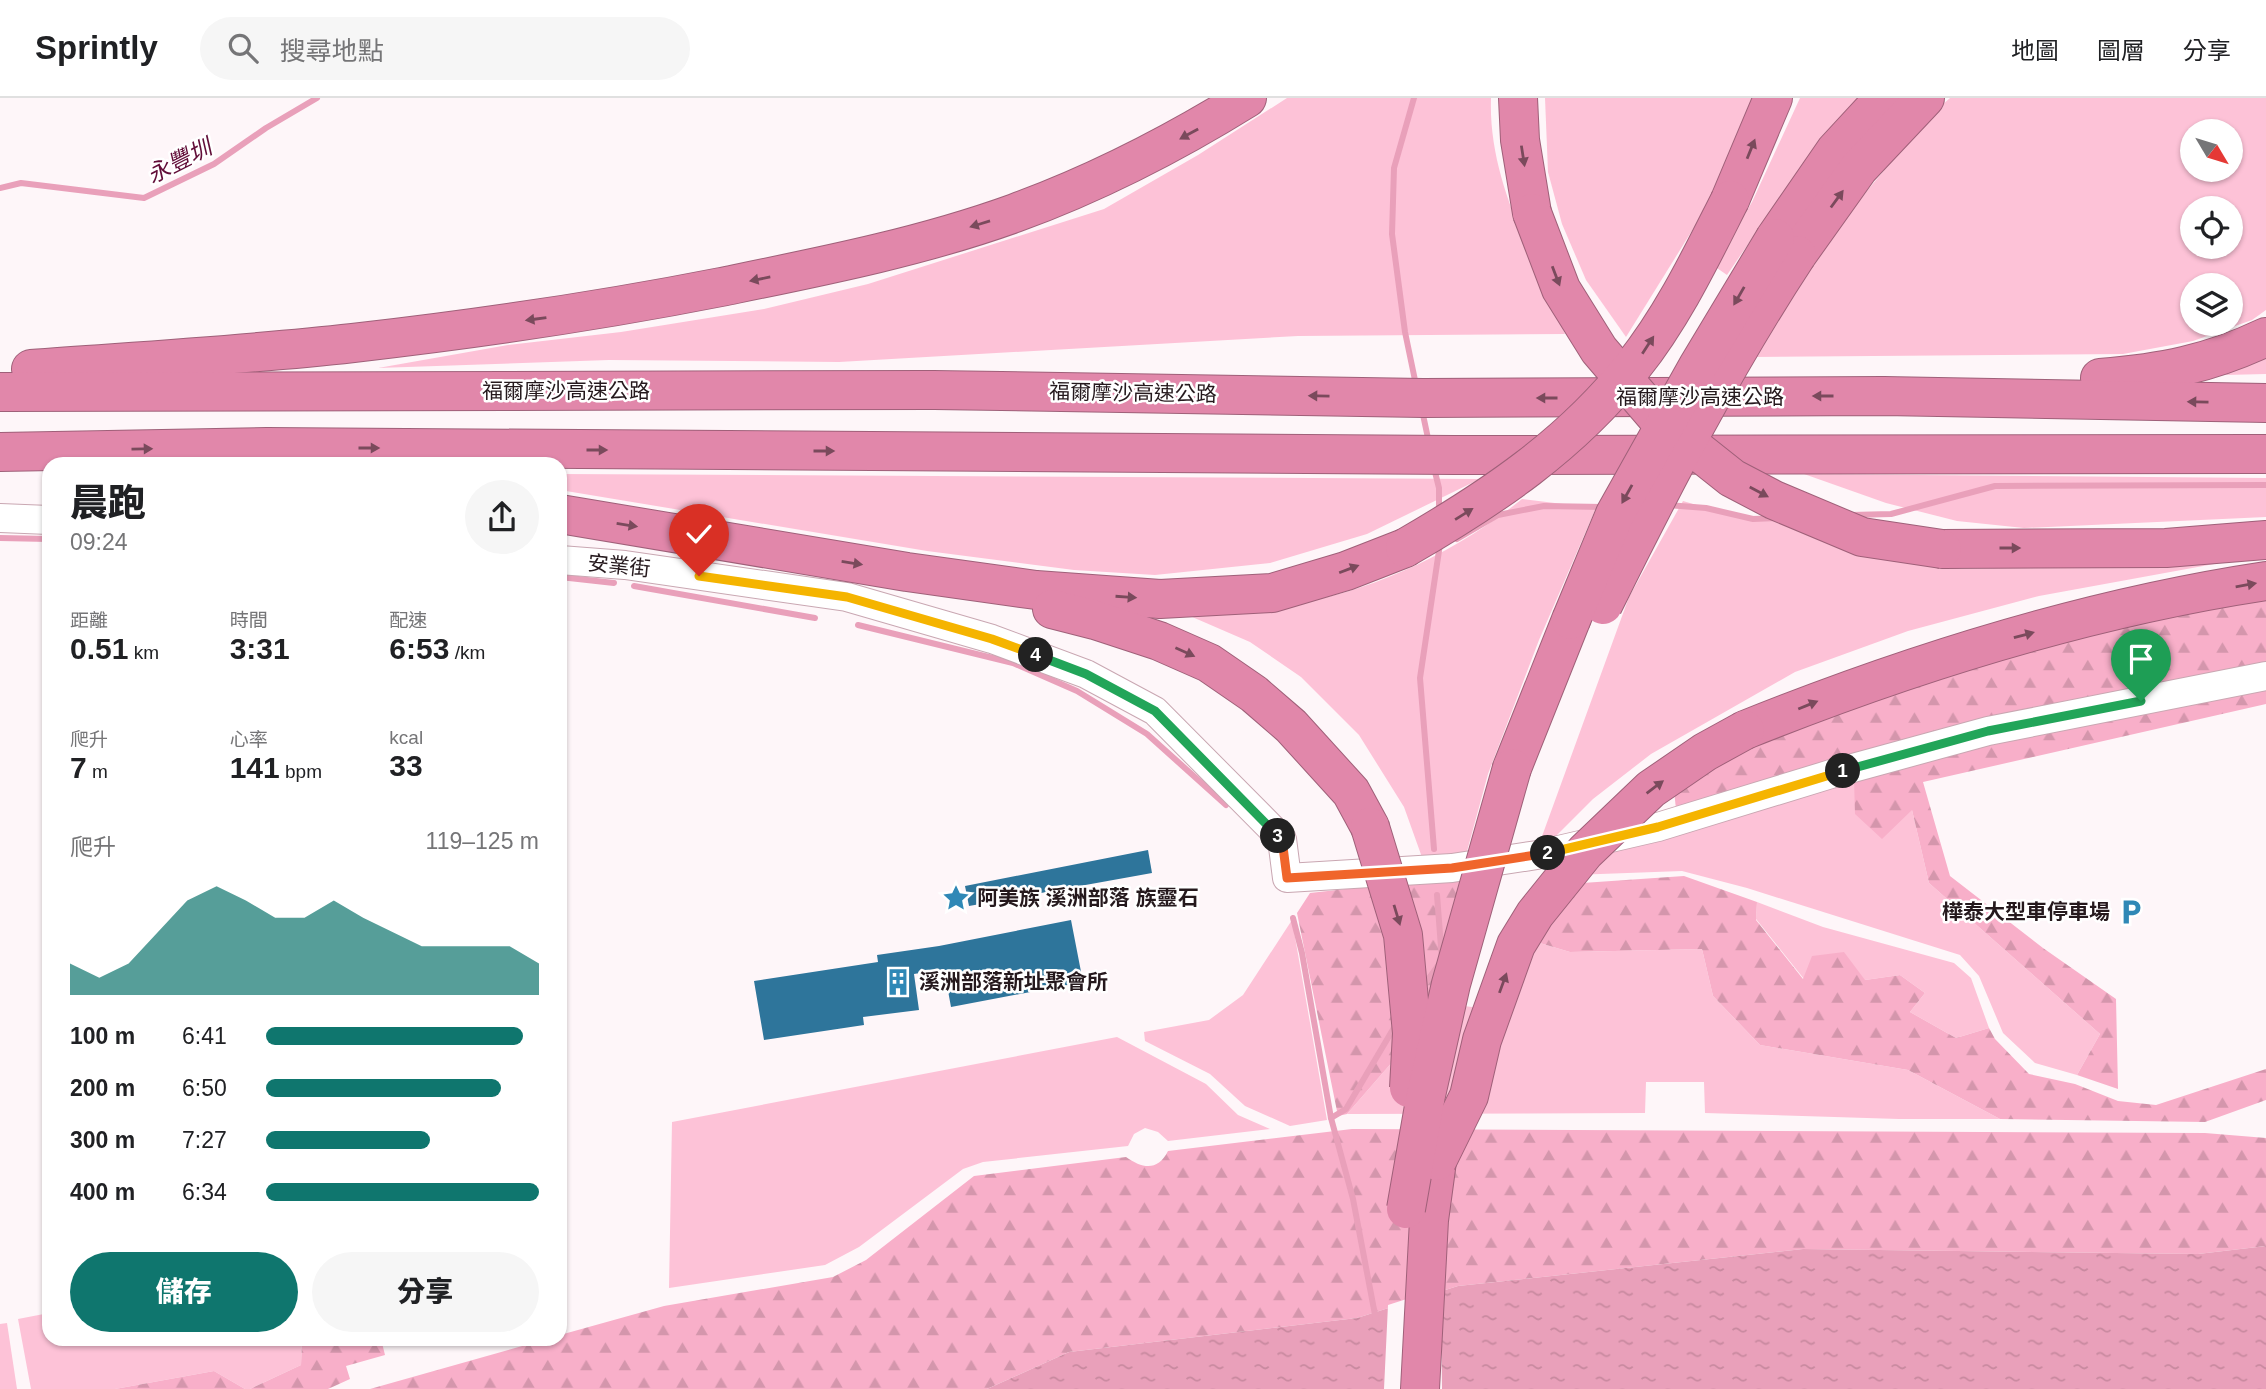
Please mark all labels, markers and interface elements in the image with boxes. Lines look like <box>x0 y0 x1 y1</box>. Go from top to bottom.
search box <box>200 17 690 80</box>
text: Sprintly <box>35 29 158 66</box>
icon: search <box>224 29 262 67</box>
text: 搜尋地點 <box>280 36 384 66</box>
text: 地圖 <box>2011 37 2059 64</box>
text: 圖層 <box>2097 37 2145 64</box>
text: 分享 <box>2183 37 2231 64</box>
north arrow <box>2180 119 2244 182</box>
map controls <box>2180 119 2243 336</box>
one-way arrow <box>1179 128 1198 140</box>
water label: 永豐圳 <box>142 132 218 188</box>
one-way arrow <box>1746 139 1757 160</box>
one-way arrow <box>1518 145 1529 167</box>
one-way arrow <box>1830 190 1844 209</box>
button: locate <box>2180 196 2243 259</box>
one-way arrow <box>970 219 991 229</box>
one-way arrow <box>1551 266 1562 287</box>
button: layers <box>2180 273 2243 336</box>
one-way arrow <box>749 274 771 285</box>
one-way arrow <box>1733 286 1745 305</box>
one-way arrow <box>525 313 547 324</box>
one-way arrow <box>1641 335 1654 354</box>
street label: 福爾摩沙高速公路 <box>482 379 650 402</box>
street label: 福爾摩沙高速公路 <box>1049 380 1217 405</box>
street label: 福爾摩沙高速公路 <box>1616 385 1784 408</box>
one-way arrow <box>1308 391 1330 402</box>
one-way arrow <box>1812 391 1834 402</box>
one-way arrow <box>1536 392 1558 404</box>
one-way arrow <box>2187 396 2209 407</box>
one-way arrow <box>358 442 380 454</box>
one-way arrow <box>131 444 153 455</box>
one-way arrow <box>586 444 608 456</box>
one-way arrow <box>813 445 835 457</box>
button: share <box>465 480 539 554</box>
text: 晨跑 <box>70 482 146 524</box>
one-way arrow <box>1621 484 1633 503</box>
one-way arrow <box>1749 486 1769 498</box>
pin <box>669 504 729 576</box>
one-way arrow <box>1454 507 1473 520</box>
icon: check <box>680 515 718 553</box>
one-way arrow <box>616 520 638 531</box>
text: 09:24 <box>70 529 128 555</box>
one-way arrow <box>2000 542 2022 554</box>
street label: 安業街 <box>587 551 652 580</box>
one-way arrow <box>841 558 863 569</box>
one-way arrow <box>1339 564 1360 575</box>
one-way arrow <box>2235 579 2257 590</box>
one-way arrow <box>1115 591 1137 602</box>
text: 距離 <box>70 610 108 631</box>
text: 時間 <box>230 610 268 631</box>
text: 配速 <box>389 610 427 631</box>
one-way arrow <box>2014 629 2036 640</box>
pin <box>2111 629 2171 701</box>
text: 0.51 <box>70 632 128 665</box>
text: 3:31 <box>230 632 290 665</box>
text: 6:53 <box>389 632 449 665</box>
pin: 4 <box>1018 638 1054 672</box>
icon: arrive <box>2122 640 2160 678</box>
text: km <box>128 642 159 663</box>
text: /km <box>449 642 485 663</box>
text: 4 <box>1030 644 1041 665</box>
one-way arrow <box>1174 647 1195 658</box>
one-way arrow <box>1798 699 1819 710</box>
text: kcal <box>389 727 423 748</box>
text: 爬升 <box>70 729 108 750</box>
text: 心率 <box>230 729 268 750</box>
text: 33 <box>389 749 423 782</box>
text: 7 <box>70 751 87 784</box>
text: 141 <box>230 751 280 784</box>
pin: 1 <box>1826 754 1860 788</box>
text: 1 <box>1837 760 1848 781</box>
text: m <box>87 761 108 782</box>
text: bpm <box>280 761 322 782</box>
one-way arrow <box>1645 780 1664 794</box>
pin: 3 <box>1260 818 1296 854</box>
text: 3 <box>1272 825 1283 846</box>
text: 119–125 m <box>426 828 539 854</box>
text: 爬升 <box>70 834 116 860</box>
pin: 2 <box>1530 836 1566 870</box>
text: 2 <box>1542 842 1553 863</box>
place icon: 阿美族 溪洲部落 族靈石 <box>941 883 971 913</box>
place label: 阿美族 溪洲部落 族靈石 <box>977 886 1199 909</box>
parking icon: 樺泰大型車停車場 <box>2116 897 2146 927</box>
place label: 樺泰大型車停車場 <box>1942 900 2110 923</box>
one-way arrow <box>1392 905 1402 926</box>
building icon: 溪洲部落新址聚會所 <box>883 967 913 997</box>
place label: 溪洲部落新址聚會所 <box>919 970 1108 993</box>
one-way arrow <box>1497 973 1508 994</box>
text: 100 m <box>70 1023 135 1049</box>
text: 6:41 <box>182 1023 227 1049</box>
text: 200 m <box>70 1075 135 1101</box>
text: 6:50 <box>182 1075 227 1101</box>
text: 300 m <box>70 1127 135 1153</box>
text: 7:27 <box>182 1127 227 1153</box>
text: 400 m <box>70 1179 135 1205</box>
text: 6:34 <box>182 1179 227 1205</box>
button: 儲存 <box>70 1252 298 1332</box>
button: 分享 <box>312 1252 539 1332</box>

